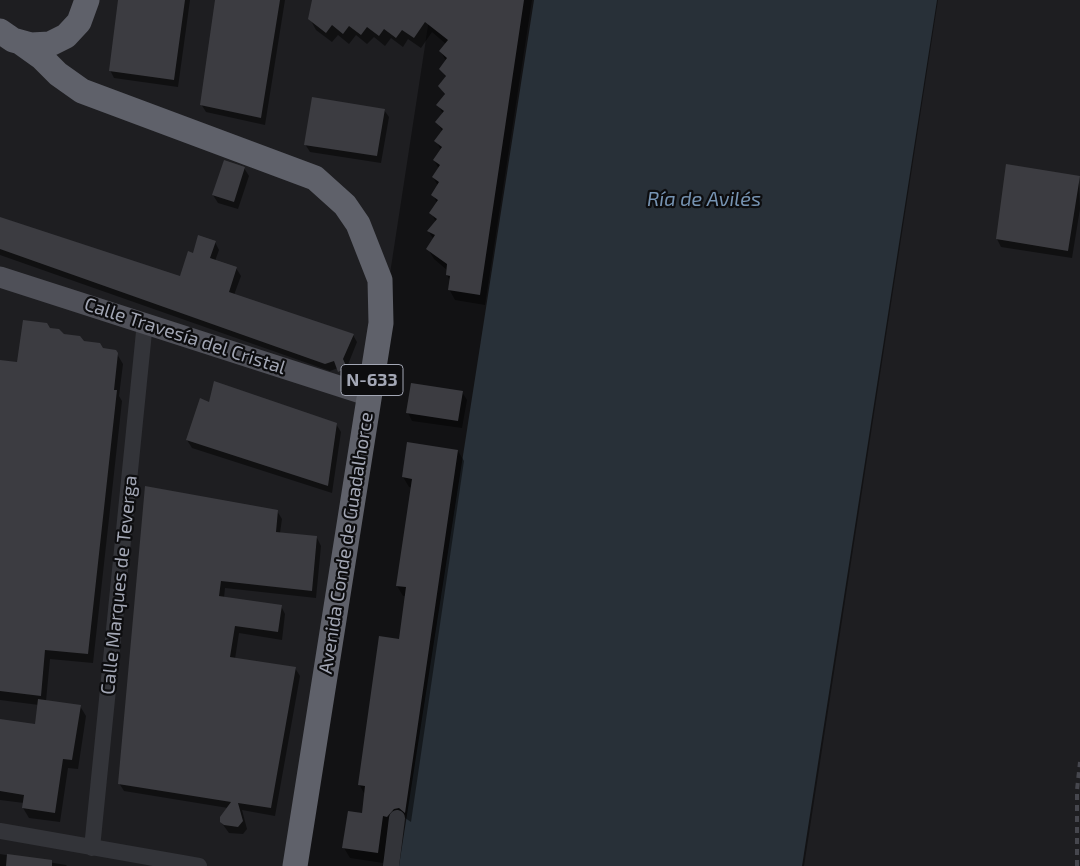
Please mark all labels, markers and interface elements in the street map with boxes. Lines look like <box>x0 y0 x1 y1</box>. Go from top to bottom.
water label: Ría de Avilés <box>647 187 761 211</box>
street label: Calle Travesía del Cristal <box>81 293 289 379</box>
road number: N-633 <box>341 364 403 396</box>
street label: Avenida Conde de Guadalhorce <box>314 410 378 676</box>
street label: Calle Marques de Teverga <box>96 474 142 696</box>

